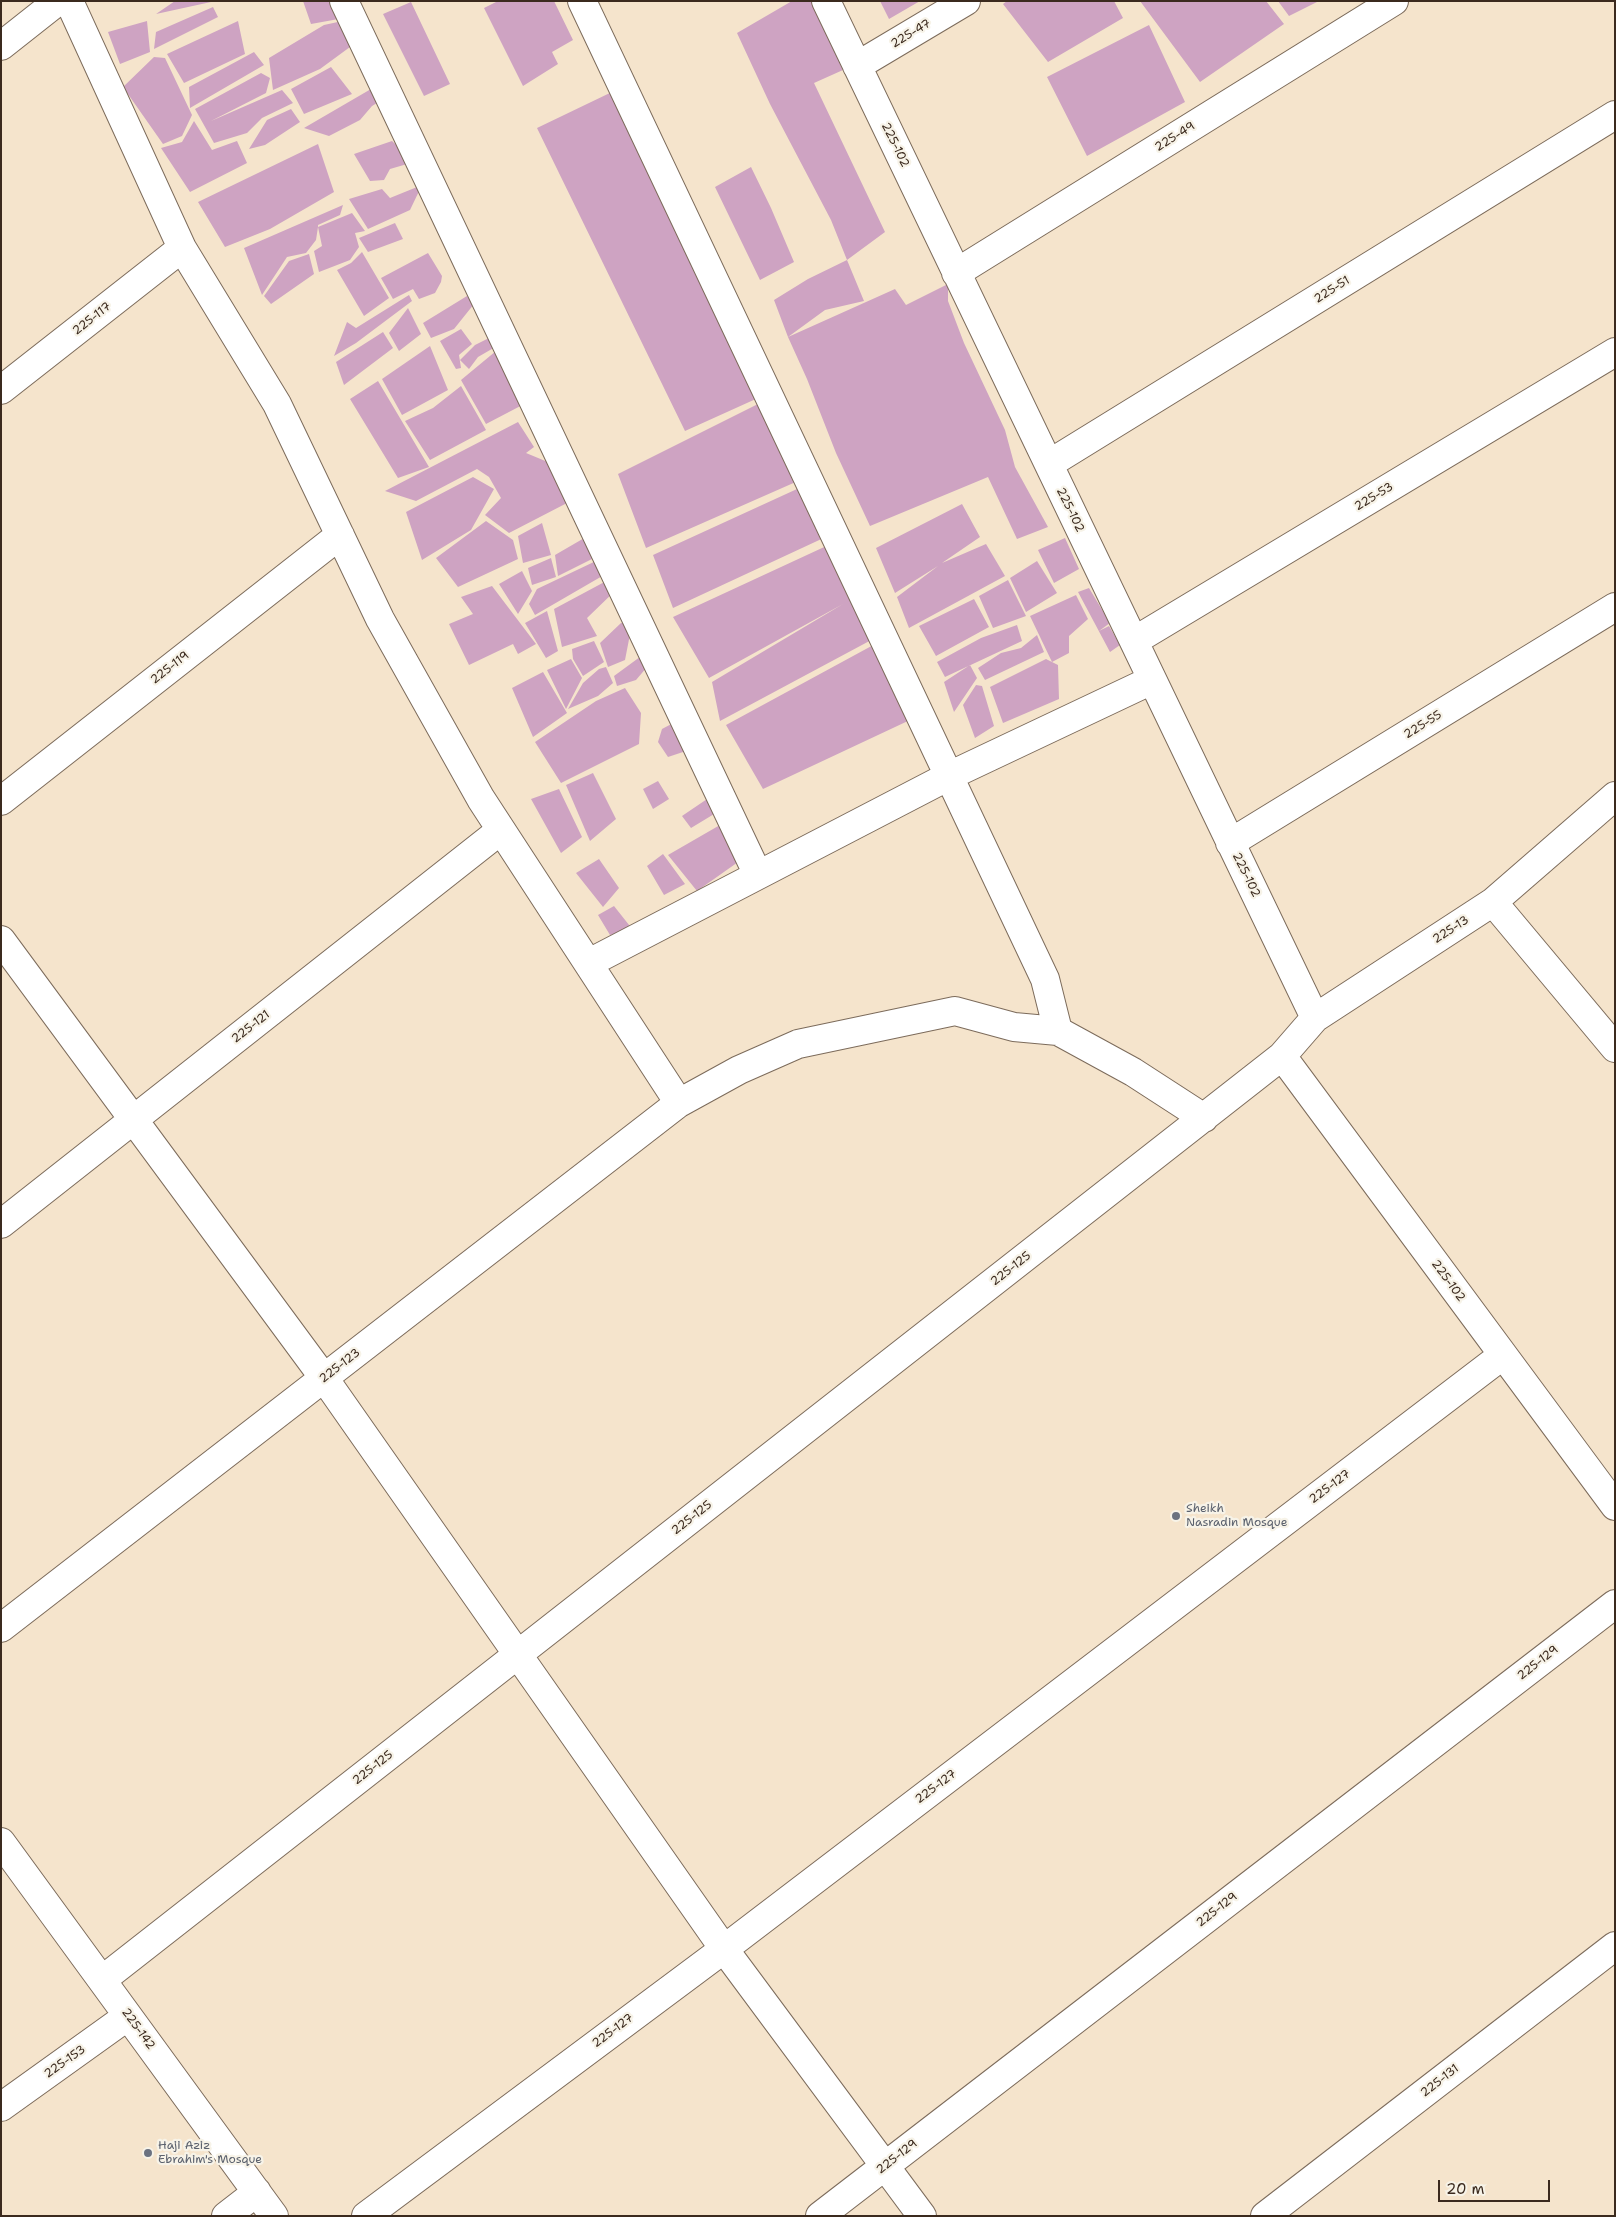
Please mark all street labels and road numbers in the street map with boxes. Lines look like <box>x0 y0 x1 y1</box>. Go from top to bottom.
street label: 225-47 <box>888 16 934 52</box>
street label: 225-49 <box>1152 119 1198 155</box>
street label: 225-102 <box>878 120 912 170</box>
street label: 225-51 <box>1311 273 1353 307</box>
street label: 225-117 <box>70 300 114 338</box>
street label: 225-53 <box>1352 480 1396 514</box>
street label: 225-102 <box>1053 485 1087 535</box>
street label: 225-119 <box>148 648 192 688</box>
street label: 225-55 <box>1401 708 1445 742</box>
street label: 225-102 <box>1229 850 1263 900</box>
street label: 225-13 <box>1430 913 1472 947</box>
street label: 225-121 <box>229 1008 273 1046</box>
street label: 225-125 <box>988 1249 1034 1289</box>
street label: 225-102 <box>1428 1257 1468 1305</box>
street label: 225-123 <box>317 1346 363 1386</box>
street label: 225-127 <box>1307 1467 1353 1507</box>
street label: 225-125 <box>669 1498 715 1538</box>
street label: 225-129 <box>1515 1643 1561 1683</box>
street label: 225-125 <box>350 1748 396 1788</box>
street label: 225-127 <box>913 1767 959 1807</box>
street label: 225-129 <box>1194 1890 1240 1930</box>
street label: 225-142 <box>118 2005 158 2053</box>
street label: 225-127 <box>590 2011 636 2051</box>
street label: 225-153 <box>41 2043 89 2081</box>
street label: 225-131 <box>1418 2062 1462 2100</box>
street label: 225-129 <box>874 2137 920 2177</box>

